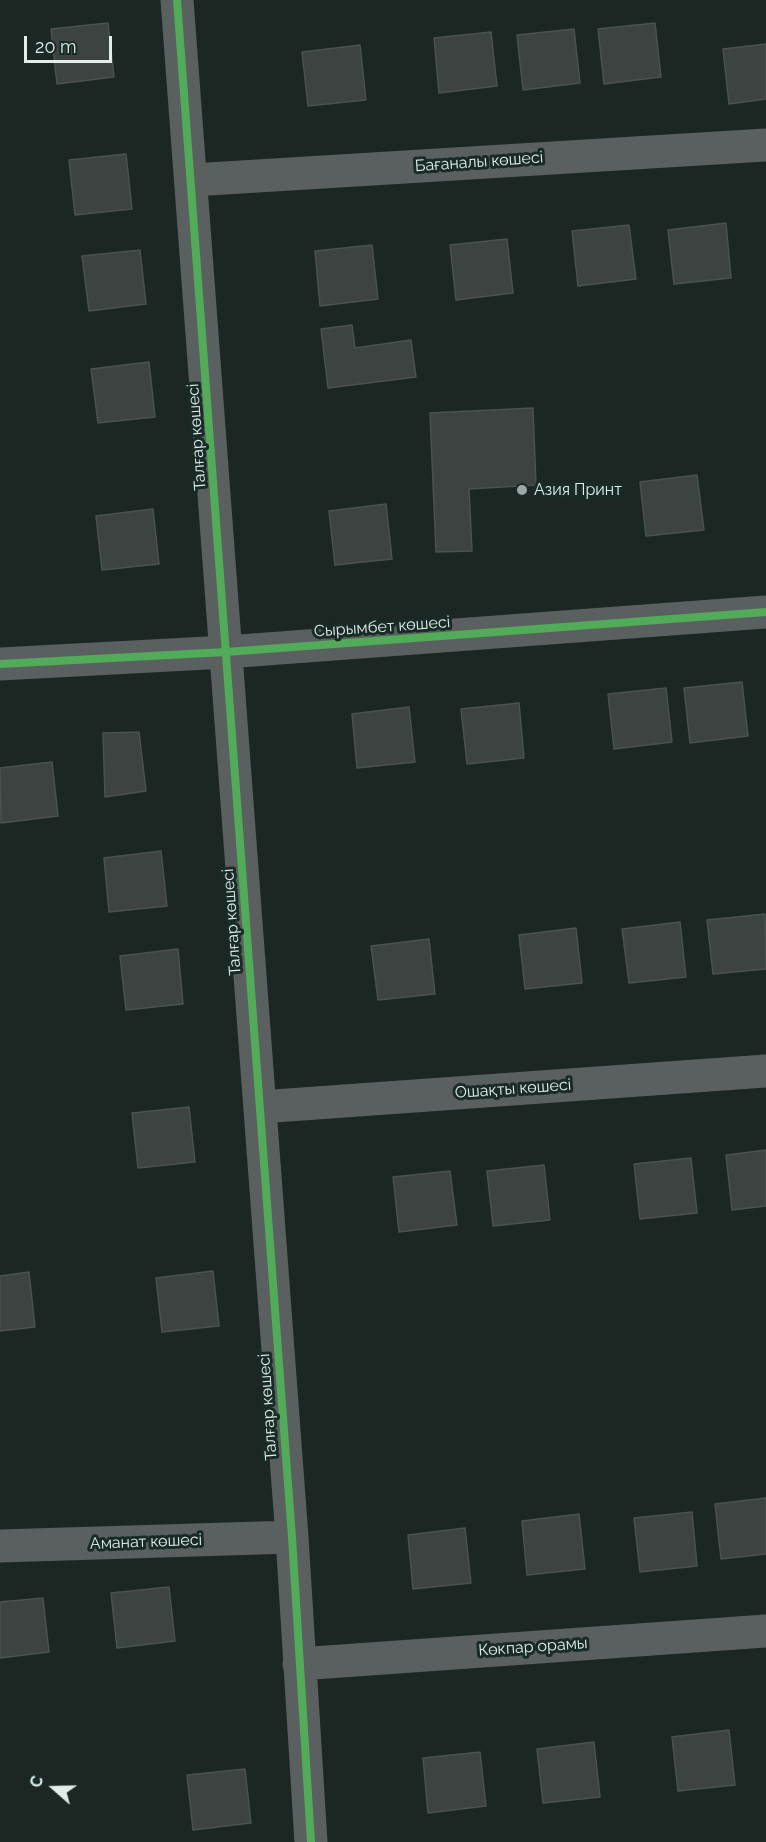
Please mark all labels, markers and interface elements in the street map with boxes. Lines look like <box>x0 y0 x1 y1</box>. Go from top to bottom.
scale bar <box>27 24 116 62</box>
text: 20 m <box>35 36 77 57</box>
street label: Бағаналы көшесі <box>414 148 544 176</box>
street label: Талғар көшесі <box>184 383 210 491</box>
place label: Азия Принт <box>534 480 622 500</box>
marker: Азия Принт <box>515 483 529 497</box>
street label: Сырымбет көшесі <box>313 613 451 641</box>
street label: Талғар көшесі <box>219 868 245 976</box>
street label: Ошақты көшесі <box>454 1075 572 1103</box>
street label: Талғар көшесі <box>255 1353 281 1461</box>
street label: Аманат көшесі <box>90 1530 202 1554</box>
street label: Көкпар орамы <box>478 1634 588 1660</box>
north arrow <box>24 1758 84 1818</box>
text: С <box>26 1773 47 1790</box>

